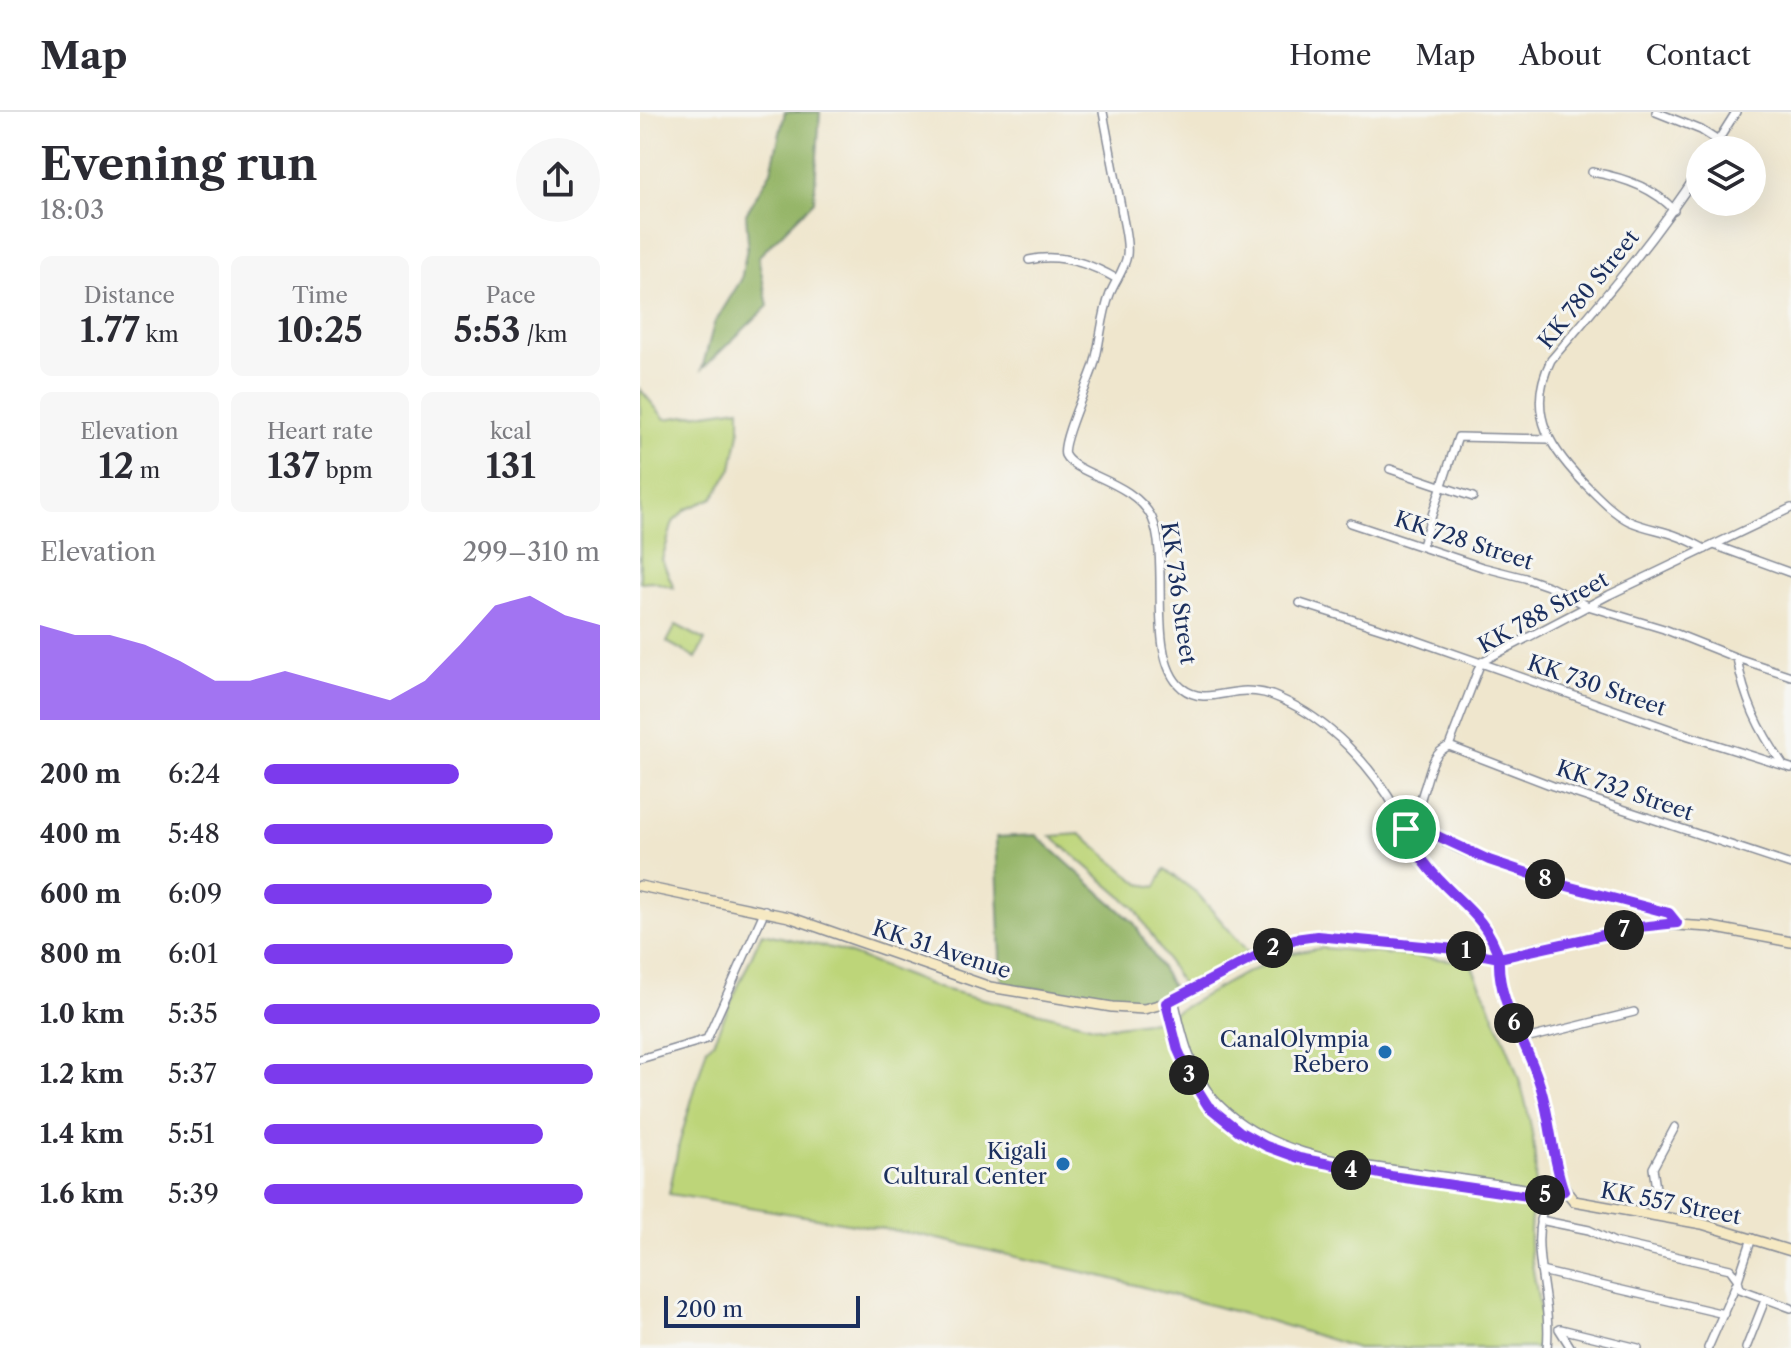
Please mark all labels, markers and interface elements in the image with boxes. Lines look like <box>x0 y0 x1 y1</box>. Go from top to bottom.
text: Map <box>40 32 128 79</box>
text: Home <box>1289 38 1371 72</box>
text: Map <box>1415 38 1475 72</box>
text: About <box>1519 38 1601 72</box>
text: Contact <box>1645 38 1751 72</box>
map controls <box>1686 136 1766 216</box>
button: layers <box>1686 136 1766 216</box>
text: Evening run <box>40 137 317 191</box>
button: share <box>516 138 600 222</box>
text: 18:03 <box>40 194 104 226</box>
street label: KK 780 Street <box>1532 224 1645 354</box>
text: Distance <box>84 282 175 309</box>
text: Time <box>292 282 348 309</box>
text: Pace <box>486 282 536 309</box>
text: 1.77 <box>80 309 140 351</box>
text: 10:25 <box>277 309 363 351</box>
text: 5:53 <box>454 309 521 351</box>
text: km <box>140 321 179 348</box>
text: /km <box>521 321 568 348</box>
text: Elevation <box>80 418 178 445</box>
text: Heart rate <box>267 418 373 445</box>
text: kcal <box>490 418 531 445</box>
text: 12 <box>98 445 134 487</box>
text: 137 <box>267 445 320 487</box>
text: 131 <box>486 445 536 487</box>
text: m <box>134 457 160 484</box>
text: bpm <box>320 457 373 484</box>
street label: KK 728 Street <box>1391 505 1537 576</box>
street label: KK 736 Street <box>1155 520 1202 666</box>
text: Elevation <box>40 536 156 568</box>
text: 299–310 m <box>462 536 600 568</box>
street label: KK 788 Street <box>1473 565 1613 659</box>
street label: KK 730 Street <box>1524 649 1670 722</box>
street label: KK 732 Street <box>1553 754 1697 827</box>
text: 200 m <box>40 758 121 790</box>
text: 6:24 <box>168 758 221 790</box>
pin <box>1372 795 1440 863</box>
icon: arrive <box>1384 807 1428 851</box>
text: 400 m <box>40 818 121 850</box>
text: 5:48 <box>168 818 220 850</box>
pin: 8 <box>1525 859 1565 899</box>
text: 8 <box>1538 865 1552 892</box>
text: 600 m <box>40 878 121 910</box>
text: 6:09 <box>168 878 222 910</box>
pin: 7 <box>1604 910 1644 950</box>
street label: KK 31 Avenue <box>869 914 1015 985</box>
text: 7 <box>1618 916 1630 943</box>
pin: 2 <box>1253 928 1293 968</box>
pin: 1 <box>1446 931 1486 971</box>
text: 2 <box>1267 934 1280 961</box>
text: 1 <box>1461 937 1471 964</box>
text: 800 m <box>40 938 122 970</box>
text: 6:01 <box>168 938 218 970</box>
text: 1.0 km <box>40 998 125 1030</box>
text: 5:35 <box>168 998 218 1030</box>
pin: 6 <box>1494 1003 1534 1043</box>
text: 6 <box>1507 1009 1521 1036</box>
place label: CanalOlympia Rebero <box>1220 1026 1369 1078</box>
marker: CanalOlympia Rebero <box>1376 1043 1394 1061</box>
pin: 3 <box>1169 1055 1209 1095</box>
text: 1.2 km <box>40 1058 124 1090</box>
text: 5:37 <box>168 1058 217 1090</box>
text: 3 <box>1183 1061 1195 1088</box>
text: 1.4 km <box>40 1118 124 1150</box>
text: 5:51 <box>168 1118 214 1150</box>
place label: Kigali Cultural Center <box>883 1138 1047 1190</box>
pin: 4 <box>1331 1150 1371 1190</box>
marker: Kigali Cultural Center <box>1054 1155 1072 1173</box>
text: 4 <box>1344 1156 1358 1183</box>
pin: 5 <box>1525 1175 1565 1215</box>
street label: KK 557 Street <box>1598 1177 1744 1230</box>
text: 1.6 km <box>40 1178 124 1210</box>
text: 5:39 <box>168 1178 219 1210</box>
text: 5 <box>1539 1181 1551 1208</box>
scale bar <box>664 1292 860 1328</box>
text: 200 m <box>676 1296 743 1323</box>

